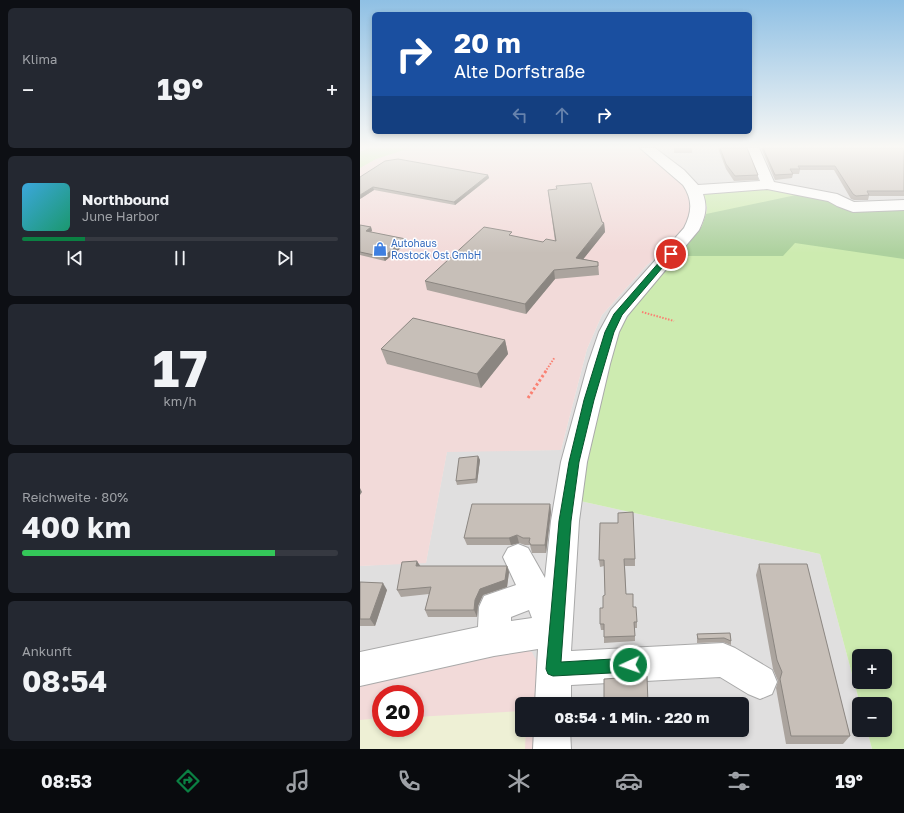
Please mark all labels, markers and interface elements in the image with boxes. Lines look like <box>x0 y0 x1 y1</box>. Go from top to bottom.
text: 20 m <box>454 26 521 59</box>
icon: right <box>388 28 440 80</box>
text: Klima <box>22 51 57 67</box>
text: Alte Dorfstraße <box>454 60 585 82</box>
text: 19° <box>157 71 203 107</box>
text: − <box>22 76 34 103</box>
text: + <box>326 76 338 103</box>
icon: left <box>509 104 531 126</box>
icon: ahead <box>551 104 573 126</box>
icon: right <box>593 104 615 126</box>
text: Northbound <box>82 190 169 208</box>
text: June Harbor <box>82 208 159 224</box>
place label: Autohaus Rostock Ost GmbH <box>391 237 481 261</box>
pin <box>654 237 688 271</box>
shop icon: Autohaus Rostock Ost GmbH <box>372 241 388 257</box>
icon: arrive <box>660 243 682 265</box>
icon: previous <box>64 247 86 269</box>
icon: pause <box>169 247 191 269</box>
icon: next <box>274 247 296 269</box>
text: 17 <box>152 336 208 398</box>
text: km/h <box>163 393 197 409</box>
text: Reichweite · 80% <box>22 489 128 505</box>
text: 400 km <box>22 509 131 545</box>
text: Ankunft <box>22 643 72 659</box>
position arrow <box>609 644 651 686</box>
map controls <box>852 649 892 737</box>
button: + <box>852 649 892 689</box>
text: 08:54 <box>22 663 107 699</box>
speed limit sign: 20 <box>372 685 424 737</box>
button: − <box>852 697 892 737</box>
text: 08:54 · 1 Min. · 220 m <box>554 708 710 726</box>
icon: directions <box>174 767 202 795</box>
icon: music <box>284 767 312 795</box>
icon: phone <box>395 767 423 795</box>
icon: climate <box>505 767 533 795</box>
icon: car <box>615 767 643 795</box>
icon: filters <box>725 767 753 795</box>
text: 08:53 <box>41 770 92 792</box>
text: 19° <box>835 770 863 792</box>

